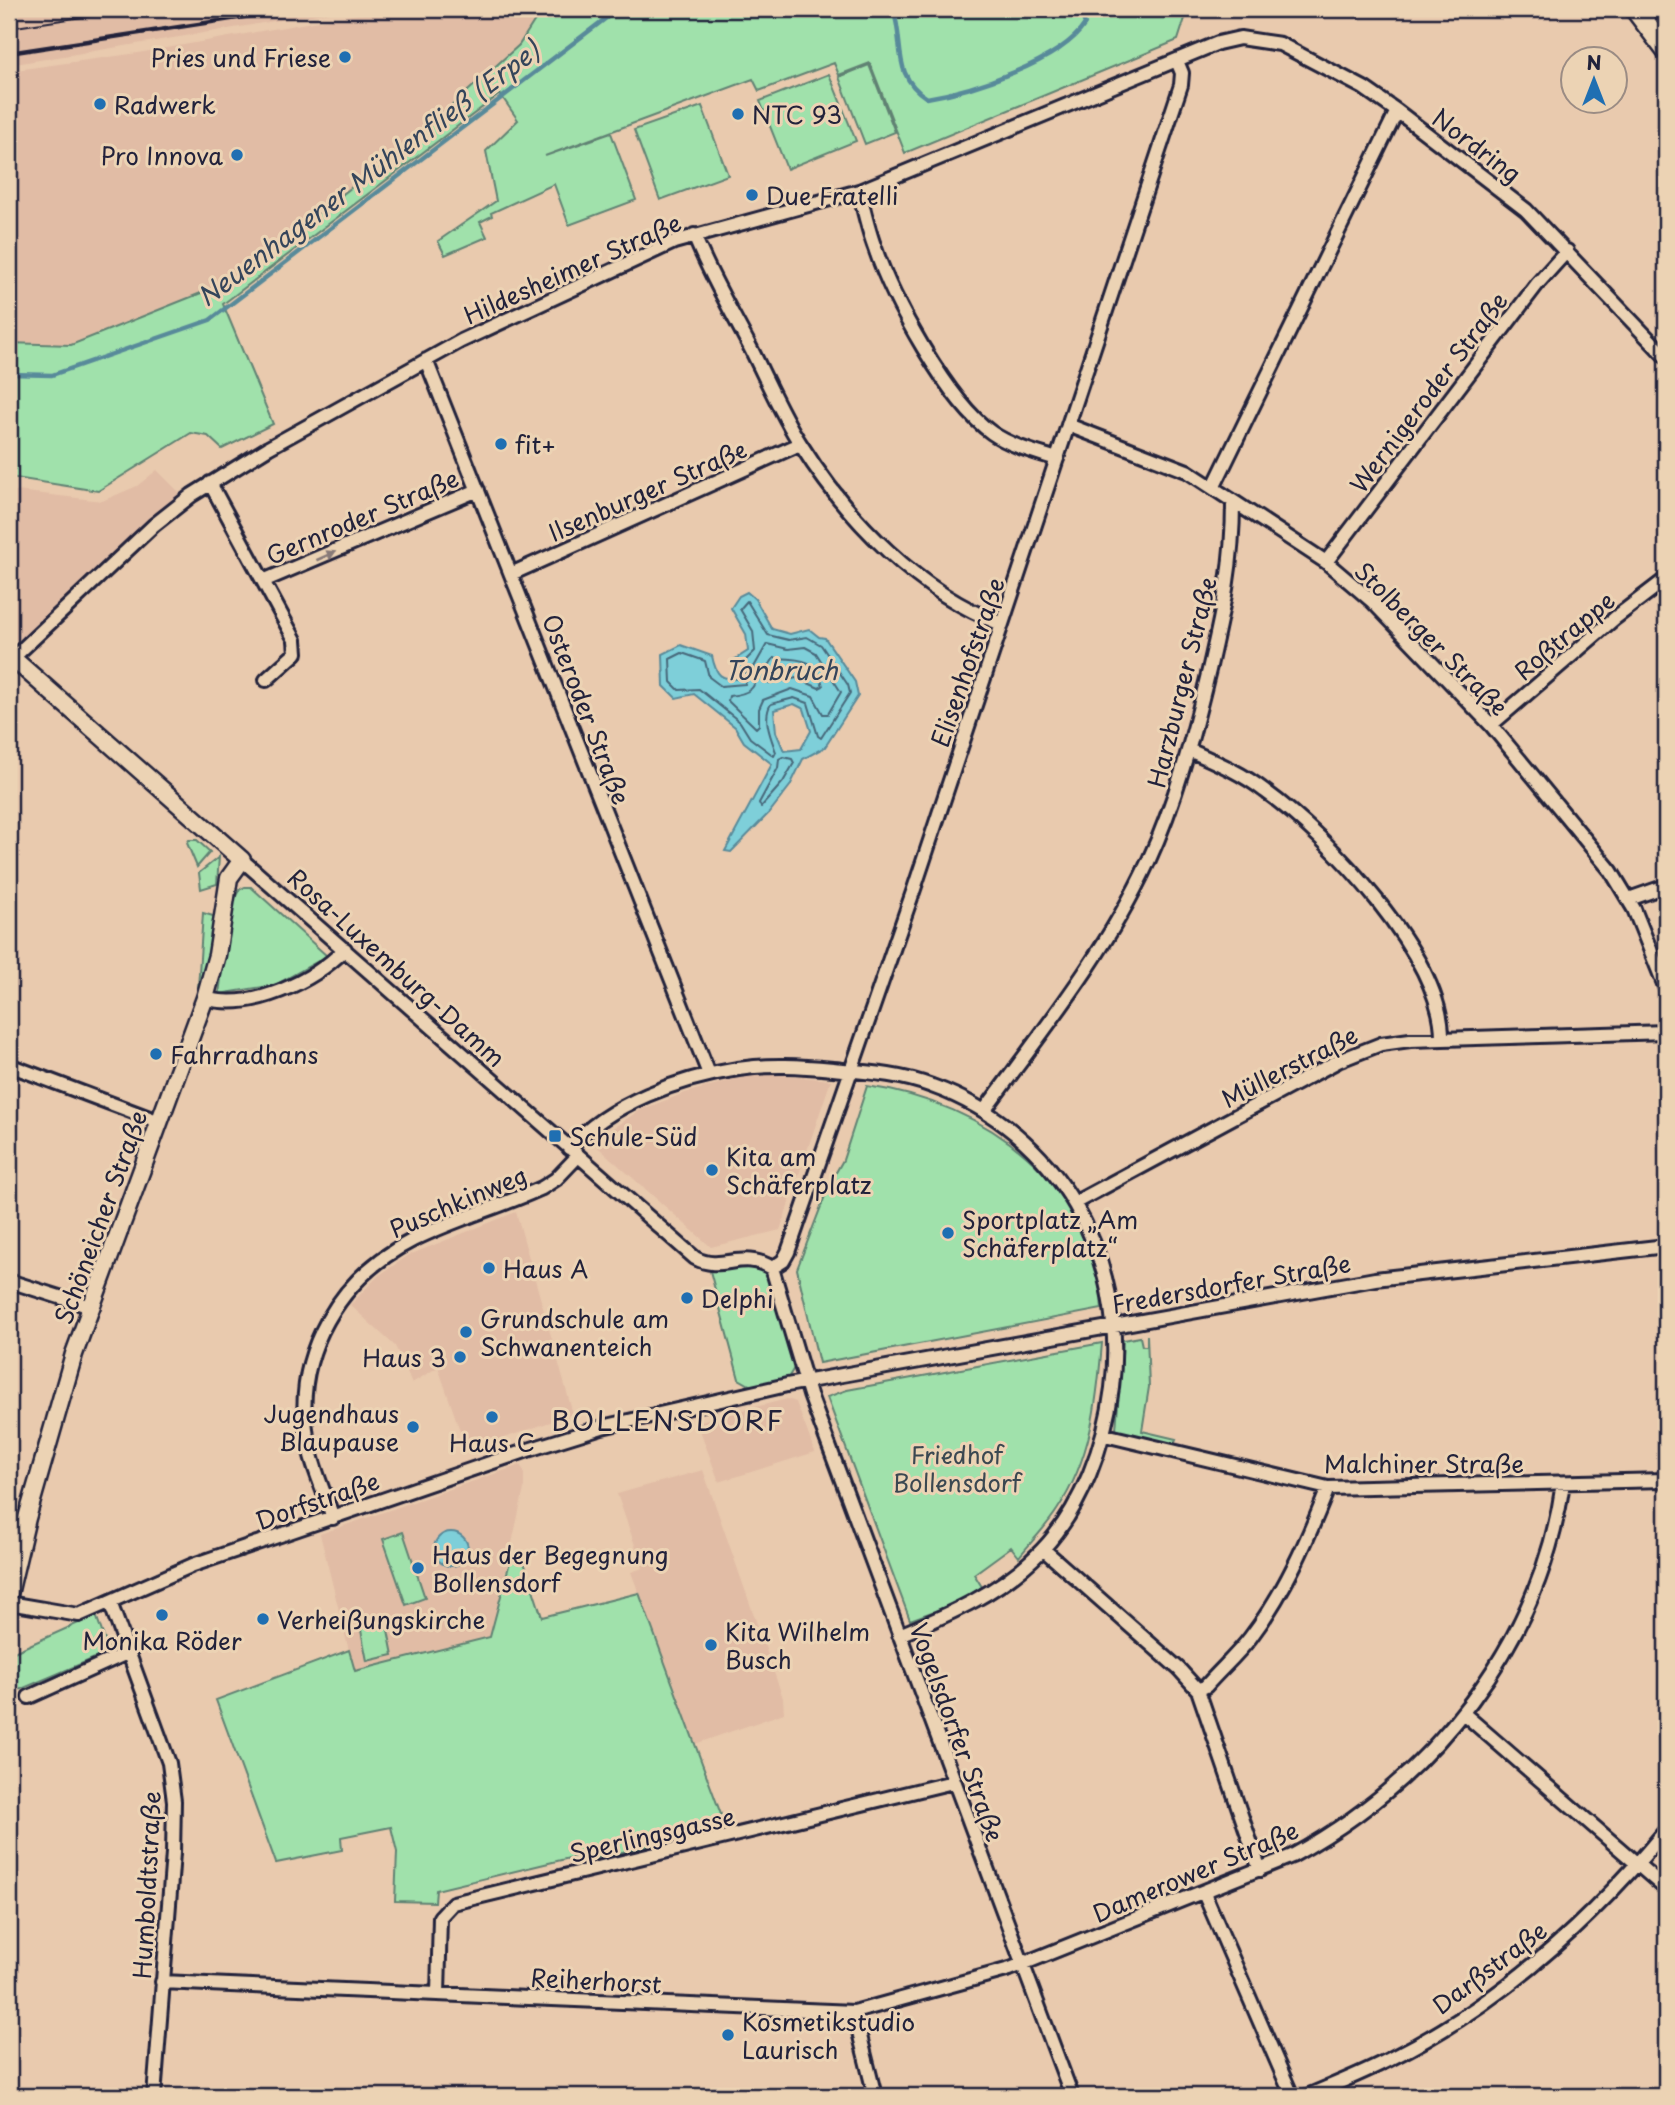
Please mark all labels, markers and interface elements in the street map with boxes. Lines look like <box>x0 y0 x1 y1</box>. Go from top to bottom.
water label: Neuenhagener Mühlenfließ (Erpe) <box>189 30 549 315</box>
place label: Pries und Friese <box>151 39 331 75</box>
north arrow <box>1560 46 1630 116</box>
text: N <box>1586 48 1602 76</box>
marker: Pries und Friese <box>337 49 353 65</box>
place label: Radwerk <box>114 86 216 122</box>
marker: Radwerk <box>92 96 108 112</box>
place label: NTC 93 <box>752 96 842 132</box>
street label: Nordring <box>1425 99 1529 191</box>
marker: NTC 93 <box>730 106 746 122</box>
place label: Pro Innova <box>101 137 223 173</box>
marker: Pro Innova <box>229 147 245 163</box>
place label: Due Fratelli <box>766 177 898 213</box>
marker: Due Fratelli <box>744 187 760 203</box>
street label: Hildesheimer Straße <box>457 204 687 332</box>
street label: Wernigeroder Straße <box>1340 284 1516 500</box>
place label: fit+ <box>515 426 556 462</box>
street label: Ilsenburger Straße <box>542 430 752 550</box>
marker: fit+ <box>493 436 509 452</box>
street label: Gernroder Straße <box>260 459 464 573</box>
one-way arrow <box>316 550 336 562</box>
street label: Stolberger Straße <box>1347 553 1517 723</box>
street label: Elisenhofstraße <box>921 572 1013 752</box>
street label: Harzburger Straße <box>1137 573 1225 791</box>
street label: Roßtrappe <box>1506 582 1622 688</box>
street label: Osteroder Straße <box>534 608 640 810</box>
water label: Tonbruch <box>724 650 839 689</box>
street label: Rosa-Luxemburg-Damm <box>280 859 514 1075</box>
street label: Müllerstraße <box>1214 1016 1364 1116</box>
place label: Fahrradhans <box>170 1036 318 1072</box>
marker: Fahrradhans <box>148 1046 164 1062</box>
street label: Schöneicher Straße <box>45 1105 155 1329</box>
place label: Schule-Süd <box>569 1118 697 1154</box>
marker: Schule-Süd <box>547 1128 563 1144</box>
place label: Kita am Schäferplatz <box>726 1138 871 1202</box>
street label: Puschkinweg <box>384 1156 532 1246</box>
marker: Kita am Schäferplatz <box>704 1162 720 1178</box>
place label: Sportplatz „Am Schäferplatz“ <box>962 1201 1138 1265</box>
marker: Sportplatz „Am Schäferplatz“ <box>940 1225 956 1241</box>
street label: Fredersdorfer Straße <box>1109 1244 1353 1322</box>
place label: Haus A <box>503 1250 588 1286</box>
marker: Haus A <box>481 1260 497 1276</box>
place label: Delphi <box>701 1280 774 1316</box>
marker: Delphi <box>679 1290 695 1306</box>
place label: Grundschule am Schwanenteich <box>480 1300 669 1364</box>
marker: Grundschule am Schwanenteich <box>458 1324 474 1340</box>
place label: Haus 3 <box>362 1339 446 1375</box>
marker: Haus 3 <box>452 1349 468 1365</box>
place label: Jugendhaus Blaupause <box>264 1395 399 1459</box>
district label: BOLLENSDORF <box>551 1398 785 1441</box>
marker: Haus C <box>484 1409 500 1425</box>
marker: Jugendhaus Blaupause <box>405 1419 421 1435</box>
place label: Haus C <box>449 1424 535 1460</box>
park label: Friedhof Bollensdorf <box>893 1436 1023 1500</box>
street label: Malchiner Straße <box>1324 1445 1524 1481</box>
street label: Dorfstraße <box>250 1462 384 1538</box>
place label: Haus der Begegnung Bollensdorf <box>432 1536 669 1600</box>
marker: Haus der Begegnung Bollensdorf <box>410 1560 426 1576</box>
place label: Verheißungskirche <box>277 1601 485 1637</box>
marker: Monika Röder <box>154 1607 170 1623</box>
marker: Verheißungskirche <box>255 1611 271 1627</box>
place label: Kita Wilhelm Busch <box>725 1613 870 1677</box>
street label: Vogelsdorfer Straße <box>902 1618 1014 1846</box>
place label: Monika Röder <box>82 1622 242 1658</box>
marker: Kita Wilhelm Busch <box>703 1637 719 1653</box>
street label: Humboldtstraße <box>123 1790 169 1980</box>
street label: Sperlingsgasse <box>566 1797 738 1871</box>
street label: Damerower Straße <box>1086 1811 1304 1931</box>
street label: Darßstraße <box>1424 1912 1554 2022</box>
street label: Reiherhorst <box>529 1959 663 2001</box>
place label: Kosmetikstudio Laurisch <box>742 2003 915 2067</box>
marker: Kosmetikstudio Laurisch <box>720 2027 736 2043</box>

